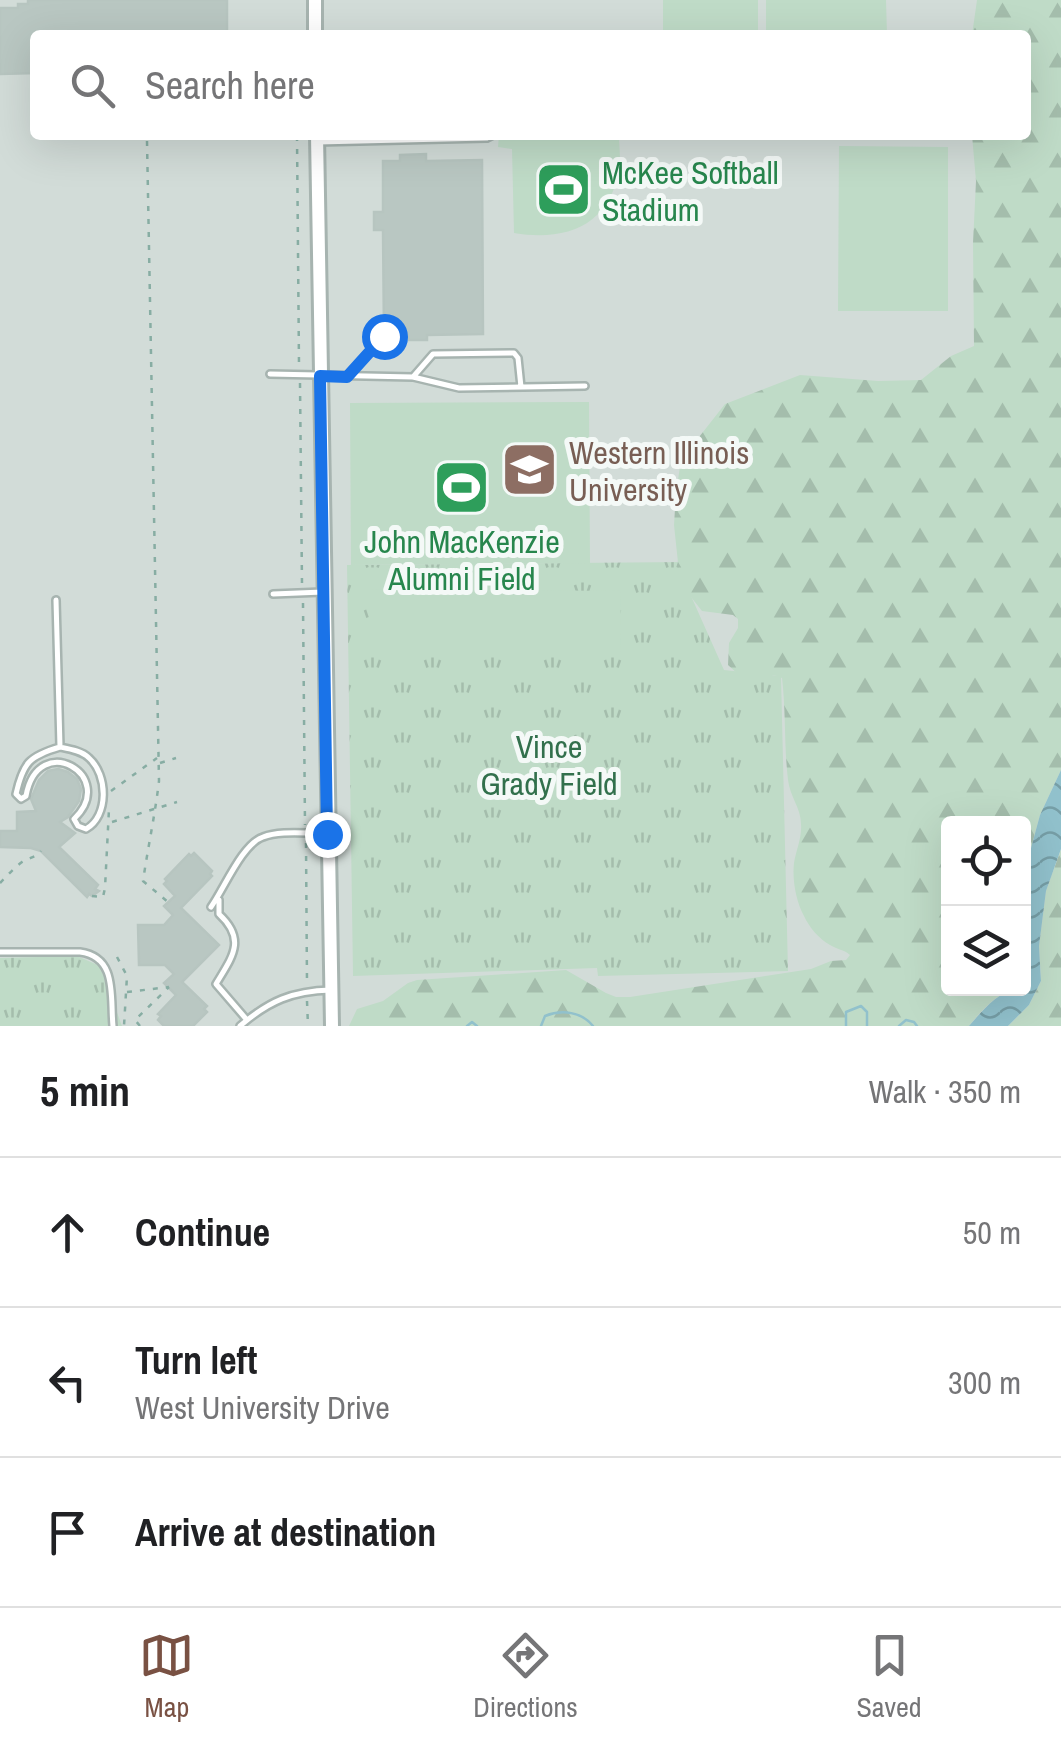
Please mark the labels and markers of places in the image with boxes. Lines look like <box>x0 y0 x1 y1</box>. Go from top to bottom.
place label: McKee Softball Stadium <box>602 151 778 231</box>
sports icon: McKee Softball Stadium <box>533 160 593 220</box>
place label: Western Illinois University <box>569 431 749 511</box>
school or university icon: Western Illinois University <box>500 440 560 500</box>
sports icon: John MacKenzie Alumni Field <box>432 457 492 517</box>
place label: John MacKenzie Alumni Field <box>364 520 560 600</box>

